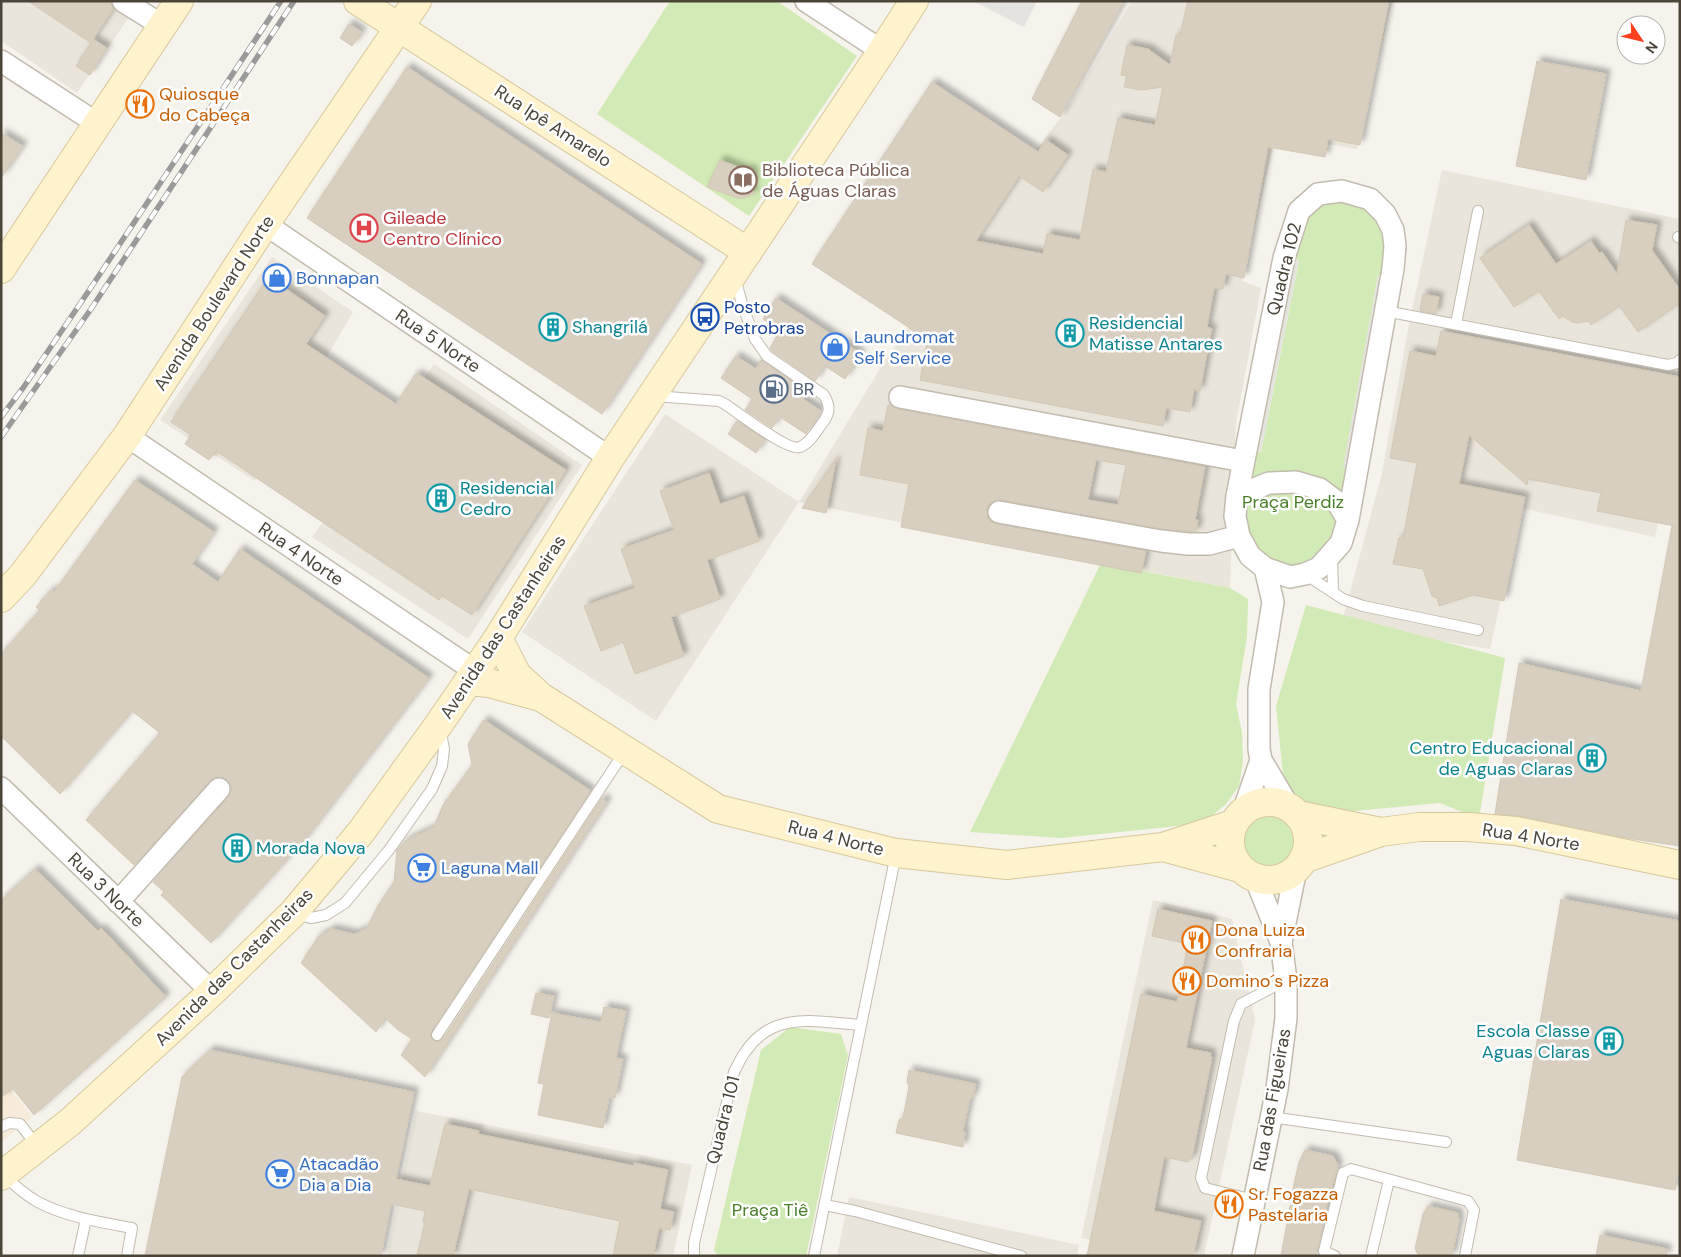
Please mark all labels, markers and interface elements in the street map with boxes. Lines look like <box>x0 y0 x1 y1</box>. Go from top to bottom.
north arrow <box>1616 15 1666 65</box>
text: N <box>1641 38 1662 57</box>
street label: Rua Ipê Amarelo <box>490 79 616 173</box>
place label: Quiosque do Cabeça <box>159 82 250 127</box>
restaurant icon: Quiosque do Cabeça <box>125 89 155 119</box>
place label: Biblioteca Pública de Águas Claras <box>762 158 909 203</box>
library icon: Biblioteca Pública de Águas Claras <box>728 165 758 195</box>
place label: Gileade Centro Clínico <box>383 206 502 251</box>
street label: Avenida Boulevard Norte <box>148 211 280 395</box>
hospital icon: Gileade Centro Clínico <box>349 213 379 243</box>
street label: Quadra 102 <box>1261 220 1307 318</box>
shop icon: Bonnapan <box>262 263 292 293</box>
place label: Bonnapan <box>296 266 379 290</box>
place label: Posto Petrobras <box>724 295 805 340</box>
bus stop icon: Posto Petrobras <box>690 302 720 332</box>
street label: Rua 5 Norte <box>391 304 485 378</box>
place label: Residencial Matisse Antares <box>1089 311 1223 356</box>
building icon: Shangrilá <box>538 312 568 342</box>
place label: Shangrilá <box>572 315 648 339</box>
building icon: Residencial Matisse Antares <box>1055 318 1085 348</box>
place label: Laundromat Self Service <box>854 325 955 370</box>
shop icon: Laundromat Self Service <box>820 332 850 362</box>
fuel station icon: BR <box>759 374 789 404</box>
place label: BR <box>793 377 815 401</box>
place label: Residencial Cedro <box>460 476 554 521</box>
building icon: Residencial Cedro <box>426 483 456 513</box>
park label: Praça Perdiz <box>1242 490 1344 514</box>
street label: Rua 4 Norte <box>254 517 348 591</box>
street label: Avenida das Castanheiras <box>434 530 572 724</box>
place label: Centro Educacional de Aguas Claras <box>1409 736 1573 781</box>
building icon: Centro Educacional de Aguas Claras <box>1577 743 1607 773</box>
street label: Rua 4 Norte <box>785 814 887 862</box>
street label: Rua 4 Norte <box>1481 817 1581 857</box>
building icon: Morada Nova <box>222 833 252 863</box>
place label: Morada Nova <box>256 836 366 860</box>
street label: Rua 3 Norte <box>62 847 150 933</box>
supermarket icon: Laguna Mall <box>407 853 437 883</box>
place label: Laguna Mall <box>441 856 539 880</box>
street label: Avenida das Castanheiras <box>150 883 318 1051</box>
place label: Dona Luiza Confraria <box>1215 918 1305 963</box>
restaurant icon: Dona Luiza Confraria <box>1181 925 1211 955</box>
restaurant icon: Domino´s Pizza <box>1172 966 1202 996</box>
place label: Domino´s Pizza <box>1206 969 1329 993</box>
place label: Escola Classe Aguas Claras <box>1476 1019 1590 1064</box>
building icon: Escola Classe Aguas Claras <box>1594 1026 1624 1056</box>
street label: Rua das Figueiras <box>1248 1027 1296 1173</box>
street label: Quadra 101 <box>700 1073 746 1167</box>
place label: Atacadão Dia a Dia <box>299 1152 379 1197</box>
supermarket icon: Atacadão Dia a Dia <box>265 1159 295 1189</box>
place label: Sr. Fogazza Pastelaria <box>1248 1182 1338 1227</box>
restaurant icon: Sr. Fogazza Pastelaria <box>1214 1189 1244 1219</box>
park label: Praça Tiê <box>732 1198 808 1222</box>

